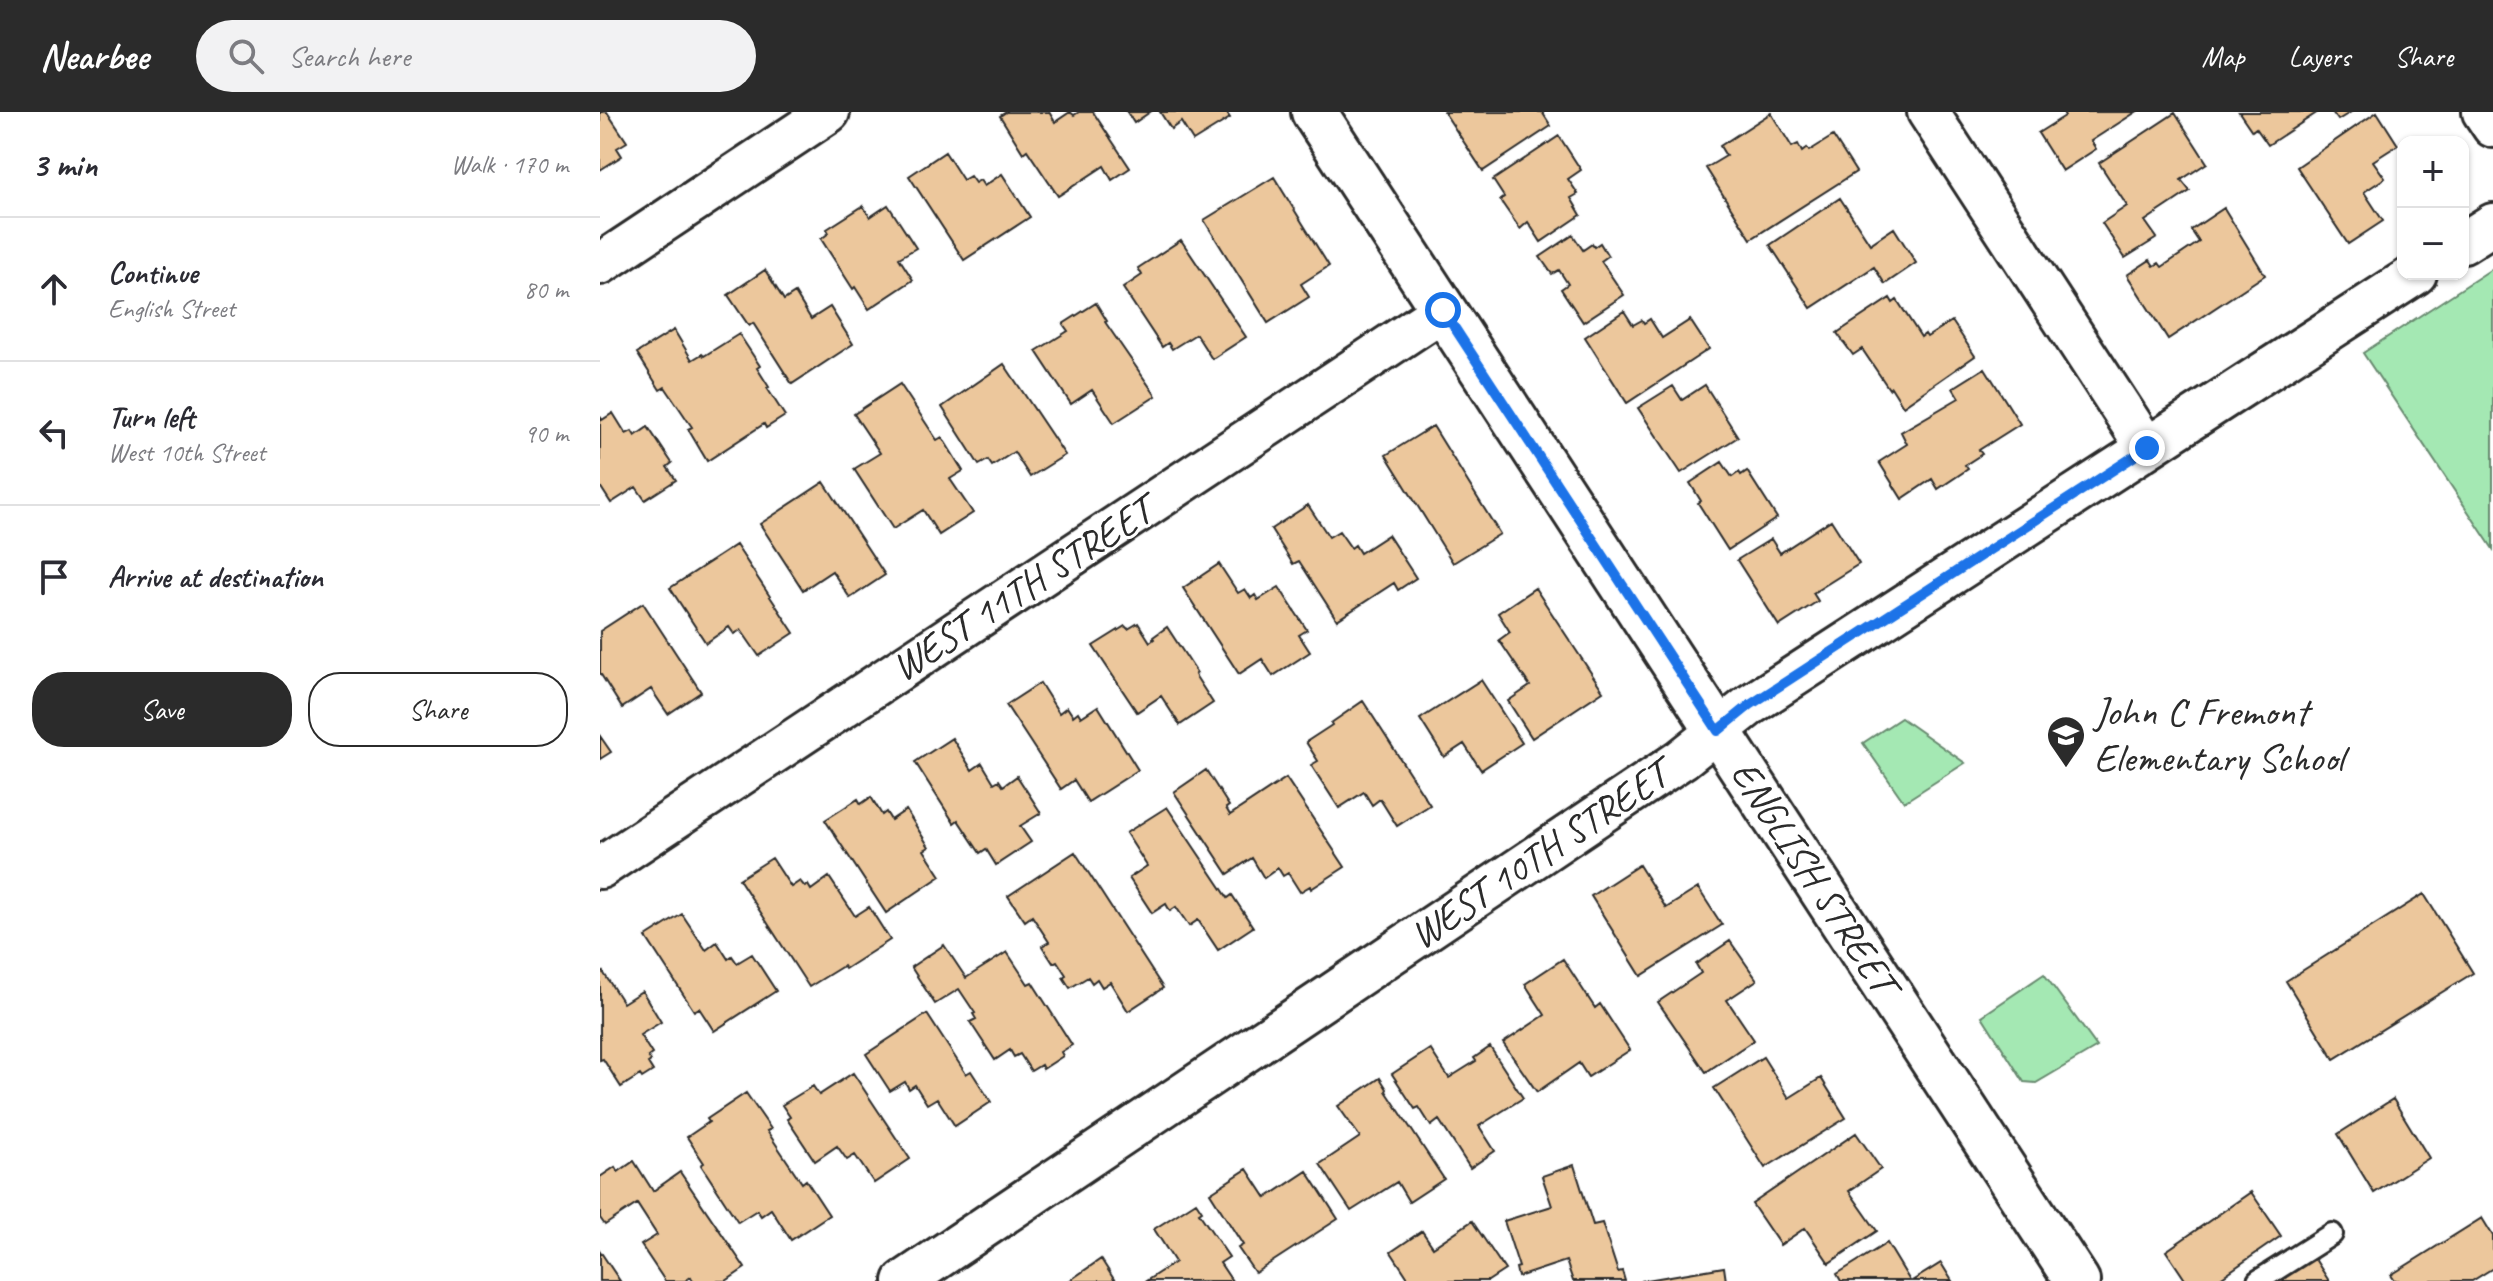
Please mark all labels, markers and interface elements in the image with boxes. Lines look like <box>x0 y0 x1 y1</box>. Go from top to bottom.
search box <box>196 20 756 92</box>
text: Nearbee <box>40 33 148 80</box>
icon: search <box>224 34 268 78</box>
text: Search here <box>288 37 410 75</box>
text: Map <box>2202 39 2245 74</box>
text: Layers <box>2289 39 2350 74</box>
text: Share <box>2394 39 2453 74</box>
map controls <box>2397 136 2469 280</box>
button: + <box>2397 136 2469 208</box>
text: 3 min <box>32 143 97 186</box>
text: Walk · 170 m <box>451 148 568 181</box>
button: − <box>2397 208 2469 280</box>
text: Continue <box>108 254 198 292</box>
icon: ahead <box>32 267 76 311</box>
text: 80 m <box>524 273 568 306</box>
text: English Street <box>108 292 235 325</box>
route start <box>1425 292 1461 328</box>
text: Turn left <box>108 398 195 436</box>
icon: left <box>32 411 76 455</box>
text: 90 m <box>524 417 568 450</box>
route end <box>2129 430 2165 466</box>
text: West 10th Street <box>108 436 265 469</box>
street label: WEST 11TH STREET <box>882 481 1170 692</box>
icon: arrive <box>32 555 76 599</box>
text: Arrive at destination <box>108 558 323 596</box>
button: Save <box>32 672 292 747</box>
button: Share <box>308 672 568 747</box>
place label: John C Fremont Elementary School <box>2092 687 2350 783</box>
school or university icon: John C Fremont Elementary School <box>2045 714 2087 769</box>
street label: WEST 10TH STREET <box>1400 745 1686 960</box>
street label: ENGLISH STREET <box>1720 751 1913 1011</box>

